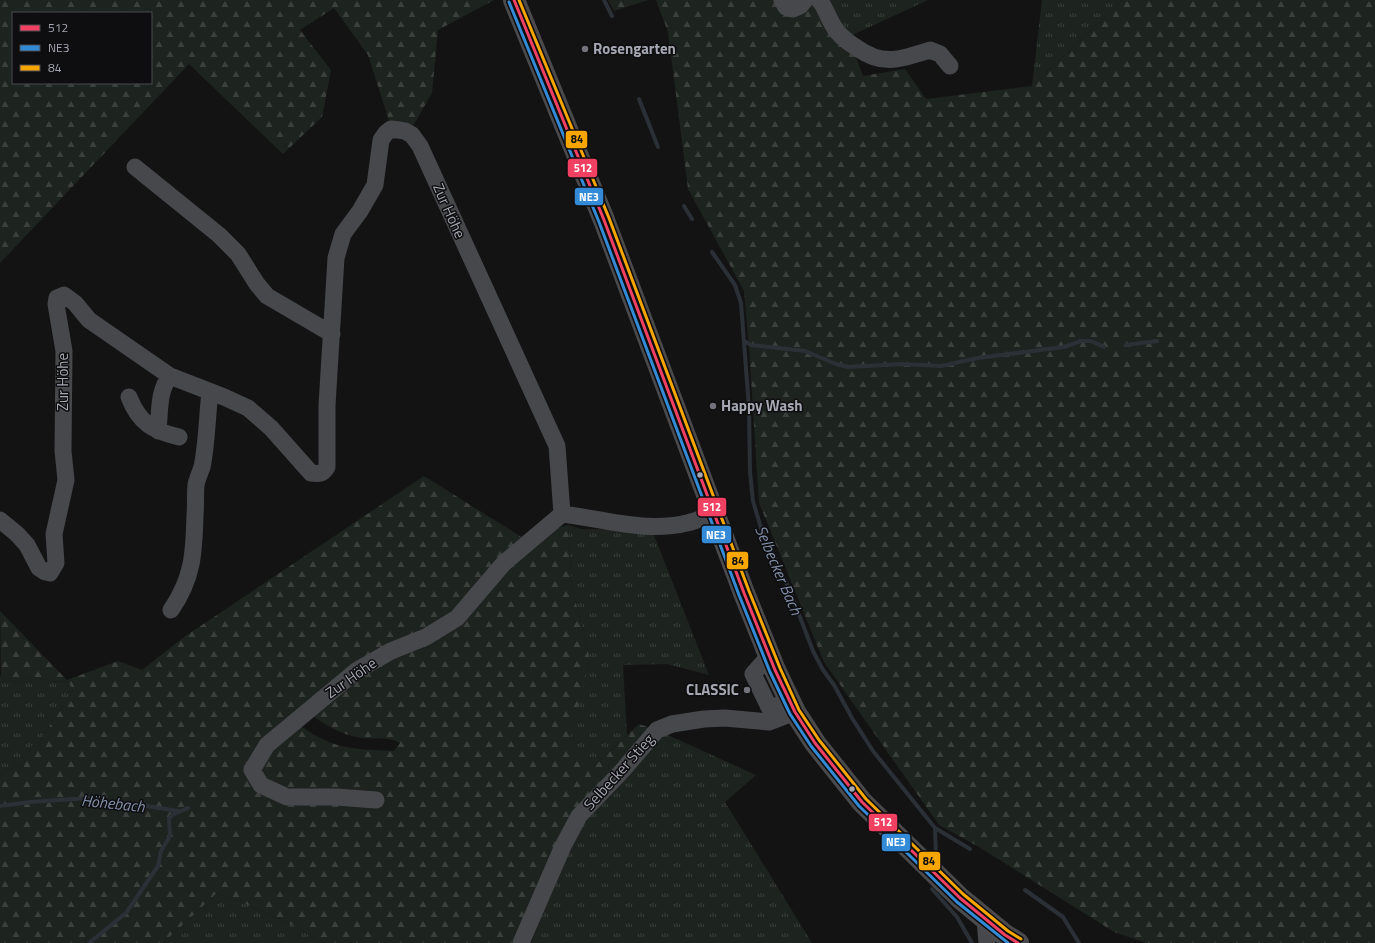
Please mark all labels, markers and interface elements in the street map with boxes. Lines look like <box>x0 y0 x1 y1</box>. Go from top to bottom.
legend <box>12 12 152 84</box>
text: 512 <box>48 18 68 37</box>
place label: Rosengarten <box>593 37 676 60</box>
text: NE3 <box>48 38 69 57</box>
marker: Rosengarten <box>580 44 590 54</box>
text: 84 <box>48 58 62 77</box>
line badge: 84 <box>565 130 588 149</box>
text: 84 <box>571 131 583 147</box>
line badge: 512 <box>567 158 598 178</box>
text: 512 <box>574 160 592 176</box>
street label: Zur Höhe <box>427 180 472 242</box>
line badge: NE3 <box>574 187 604 206</box>
text: NE3 <box>579 189 599 205</box>
street label: Zur Höhe <box>51 353 74 411</box>
place label: Happy Wash <box>721 394 803 417</box>
marker: Happy Wash <box>708 401 718 411</box>
unlabelled marker <box>695 470 705 480</box>
line badge: 512 <box>697 497 727 517</box>
text: 512 <box>703 499 721 515</box>
water label: Selbecker Bach <box>749 521 809 619</box>
line badge: NE3 <box>701 525 732 544</box>
text: NE3 <box>706 527 726 543</box>
line badge: 84 <box>726 551 749 570</box>
text: 84 <box>732 553 744 569</box>
street label: Zur Höhe <box>320 652 381 704</box>
place label: CLASSIC <box>686 678 739 701</box>
marker: CLASSIC <box>742 685 752 695</box>
street label: Selbecker Stieg <box>578 728 660 815</box>
unlabelled marker <box>847 784 857 794</box>
water label: Höhebach <box>80 788 147 818</box>
line badge: 512 <box>868 813 898 832</box>
text: 512 <box>874 814 892 830</box>
line badge: NE3 <box>881 833 911 852</box>
text: NE3 <box>886 834 906 850</box>
line badge: 84 <box>918 851 941 871</box>
text: 84 <box>923 853 935 869</box>

